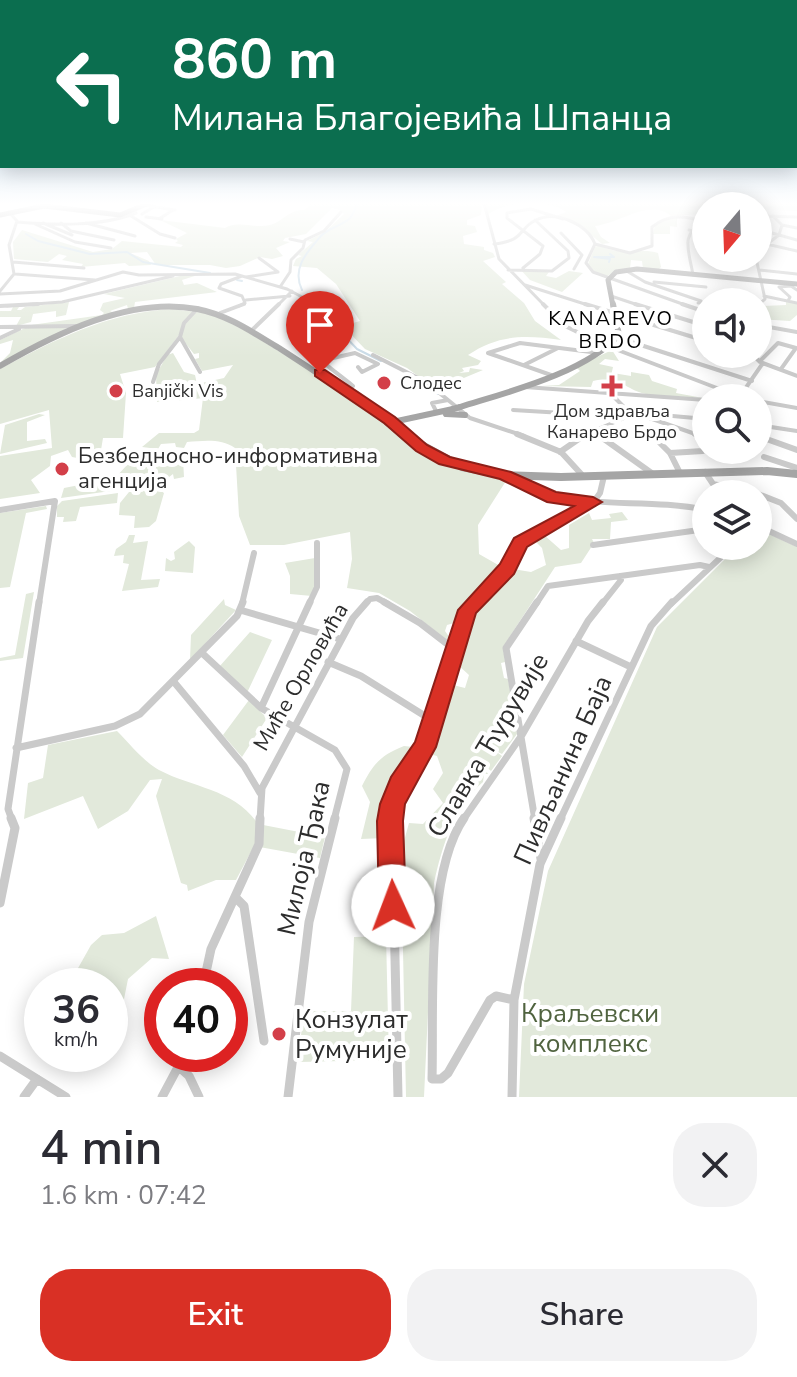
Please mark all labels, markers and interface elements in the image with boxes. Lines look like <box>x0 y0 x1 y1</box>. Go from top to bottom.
text: 860 m <box>172 21 337 98</box>
icon: left <box>40 32 144 136</box>
text: Милана Благојевића Шпанца <box>172 94 672 143</box>
north arrow <box>692 192 772 272</box>
map controls <box>692 192 772 560</box>
button: sound <box>692 288 772 368</box>
pin <box>286 291 354 373</box>
icon: arrive <box>298 303 342 347</box>
district label: KANAREVO BRDO <box>548 305 674 355</box>
place label: Слодес <box>400 371 462 395</box>
marker: Слодес <box>375 374 393 392</box>
marker: Дом здравља Канарево Брдо <box>601 375 623 397</box>
place label: Banjički Vis <box>132 379 224 403</box>
marker: Banjički Vis <box>107 382 125 400</box>
button: search <box>692 384 772 464</box>
place label: Дом здравља Канарево Брдо <box>547 399 677 444</box>
place label: Безбедносно-информативна агенција <box>78 441 378 496</box>
marker: Безбедносно-информативна агенција <box>53 460 71 478</box>
button: layers <box>692 480 772 560</box>
street label: Миће Орловића <box>246 598 356 756</box>
street label: Славка Ћурувије <box>419 646 557 844</box>
street label: Пивљанина Баја <box>506 670 620 870</box>
street label: Милоја Ђака <box>269 777 339 939</box>
position arrow <box>351 864 435 948</box>
speed limit sign: 40 <box>144 968 248 1072</box>
text: 36 <box>52 983 100 1037</box>
park label: Краљевски комплекс <box>521 996 659 1061</box>
place label: Конзулат Румуније <box>295 1002 408 1067</box>
marker: Конзулат Румуније <box>270 1025 288 1043</box>
text: km/h <box>54 1026 98 1053</box>
text: 4 min <box>40 1115 162 1181</box>
button: close <box>673 1123 757 1207</box>
text: 1.6 km · 07:42 <box>40 1178 207 1213</box>
button: Exit <box>40 1269 391 1361</box>
button: Share <box>407 1269 757 1361</box>

